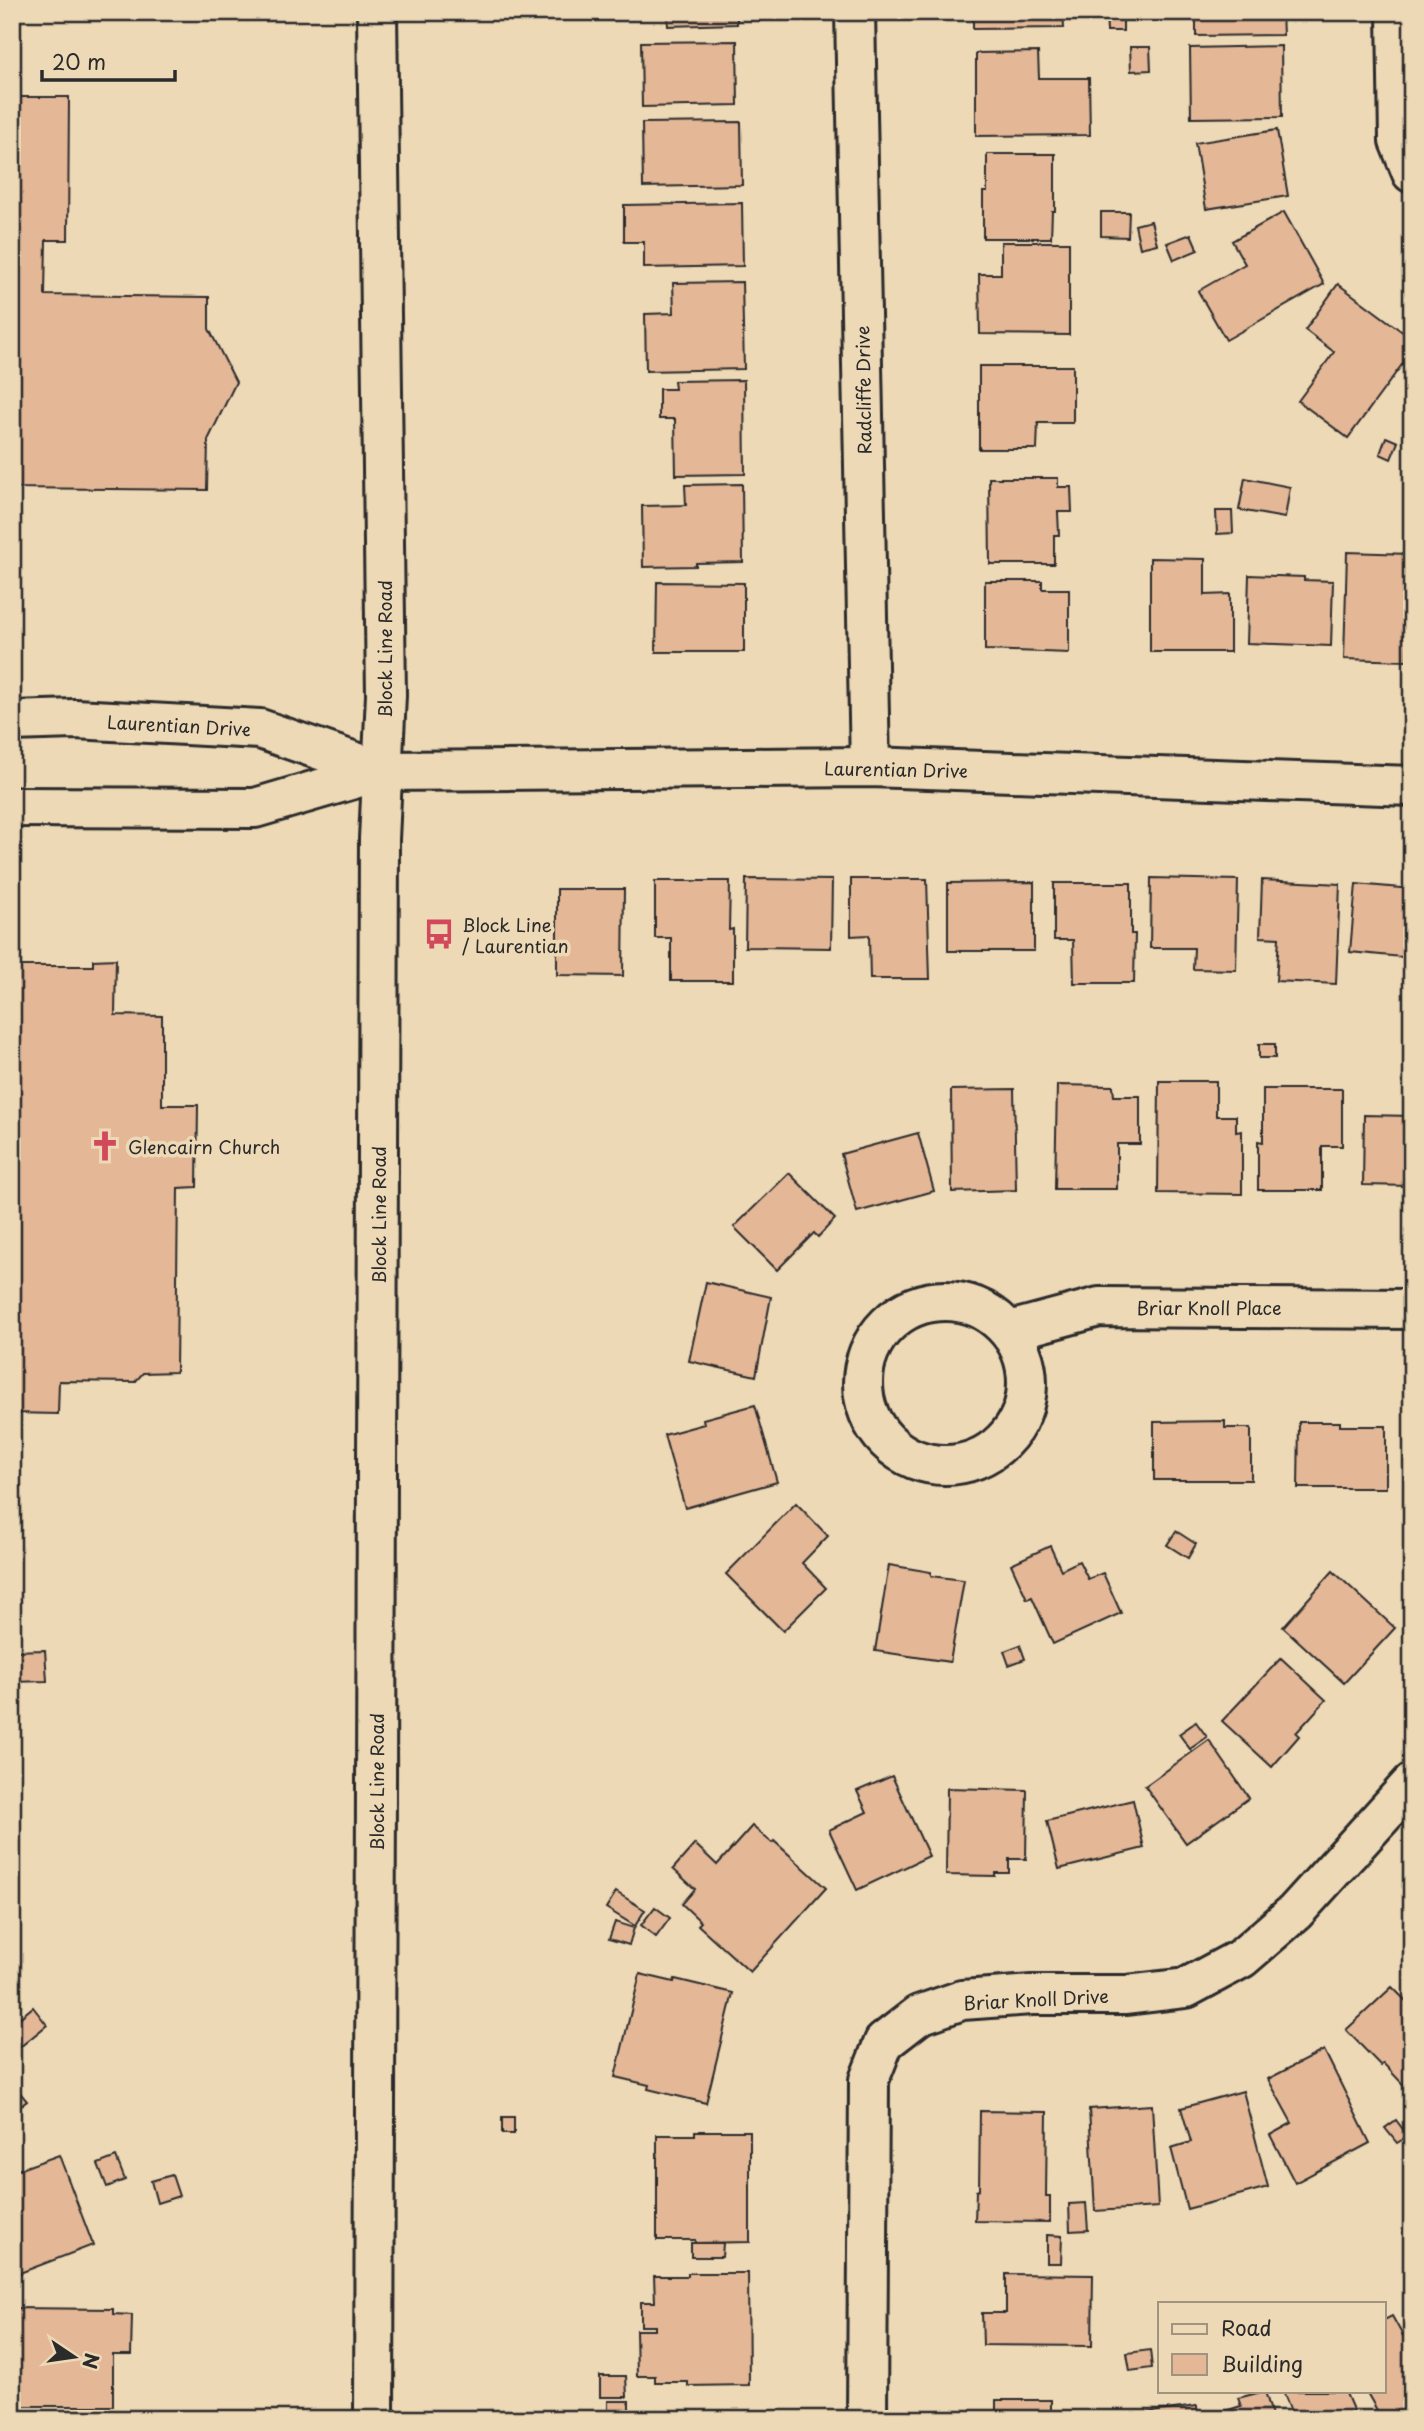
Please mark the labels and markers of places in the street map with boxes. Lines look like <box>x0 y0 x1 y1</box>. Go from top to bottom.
place label: Block Line / Laurentian <box>462 911 569 959</box>
bus stop icon: Block Line / Laurentian <box>422 917 456 951</box>
church icon: Glencairn Church <box>88 1129 122 1163</box>
place label: Glencairn Church <box>128 1133 280 1160</box>

